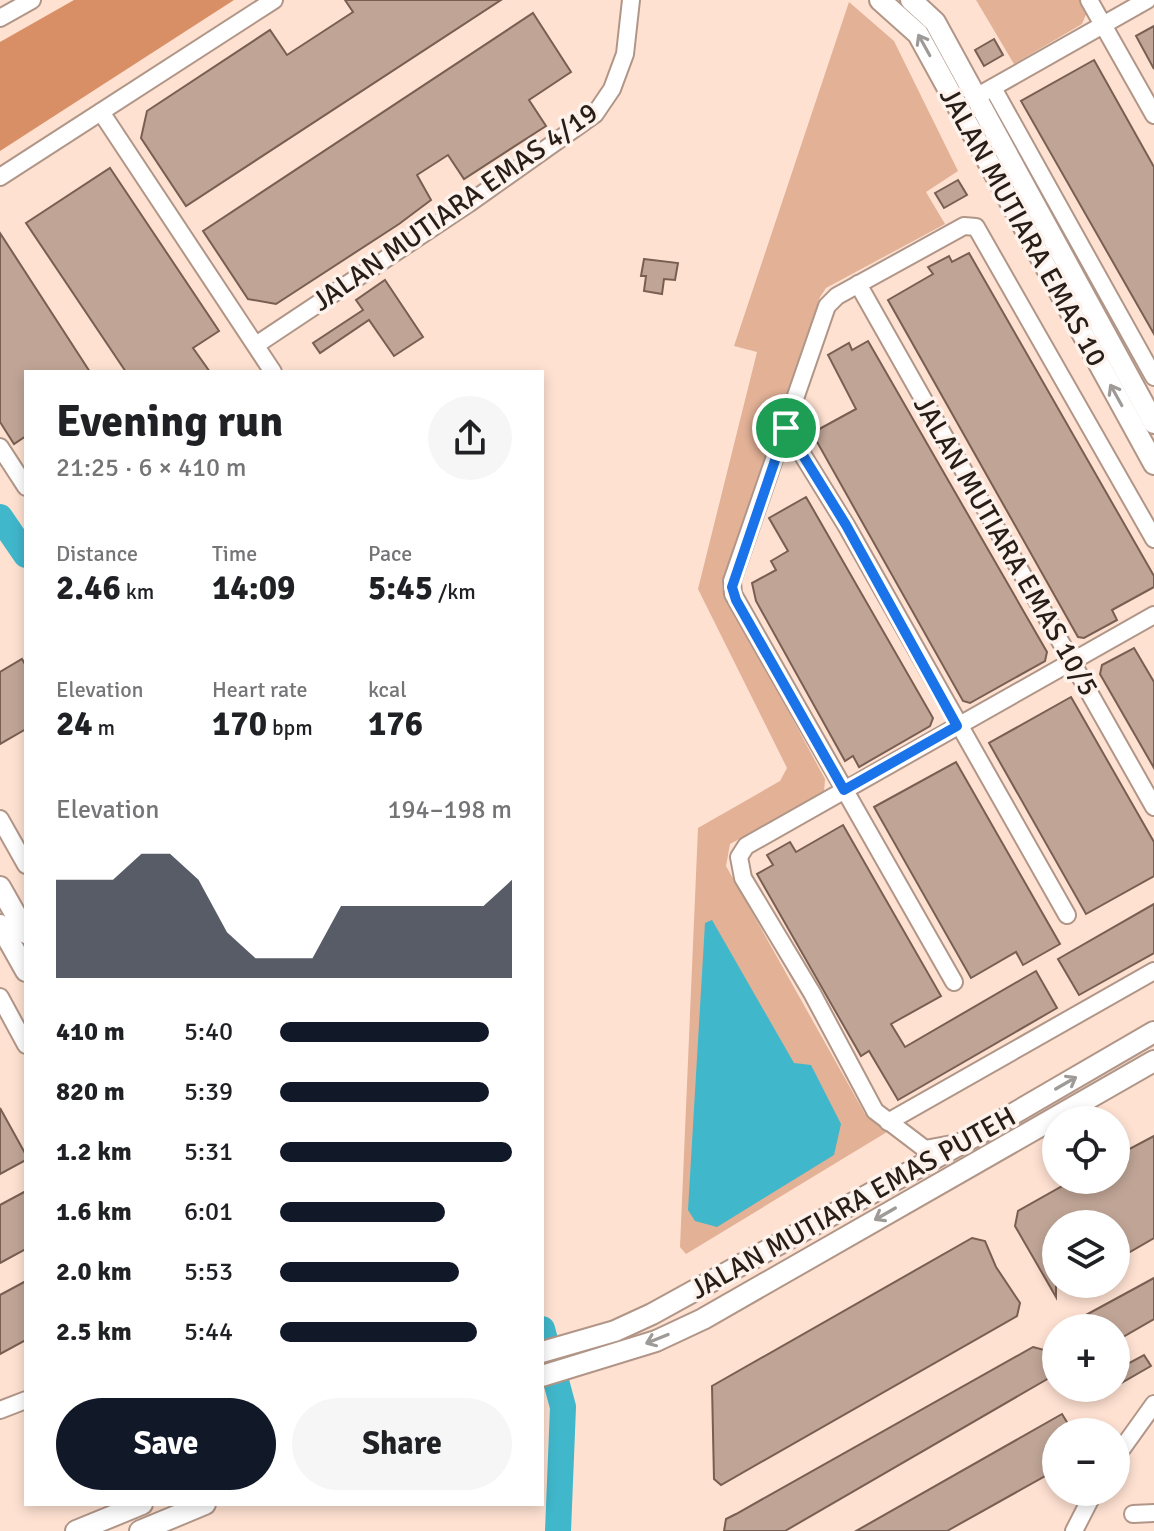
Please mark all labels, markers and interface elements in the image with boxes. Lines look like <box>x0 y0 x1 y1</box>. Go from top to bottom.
one-way arrow <box>915 34 931 57</box>
street label: JALAN MUTIARA EMAS 10 <box>932 82 1114 372</box>
street label: JALAN MUTIARA EMAS 4/19 <box>306 95 604 319</box>
one-way arrow <box>1108 384 1124 408</box>
street label: JALAN MUTIARA EMAS 10/5 <box>906 390 1106 702</box>
pin <box>752 394 820 462</box>
text: Evening run <box>56 395 283 449</box>
button: share <box>428 396 512 480</box>
icon: arrive <box>764 406 808 450</box>
text: 21:25 · 6 × 410 m <box>56 452 247 484</box>
text: Distance <box>56 540 138 567</box>
text: Time <box>212 540 257 567</box>
text: Pace <box>368 540 412 567</box>
text: 2.46 <box>56 567 121 609</box>
text: 14:09 <box>212 567 295 609</box>
text: 5:45 <box>368 567 433 609</box>
text: km <box>121 578 154 605</box>
text: /km <box>433 578 476 605</box>
text: Elevation <box>56 676 144 703</box>
text: Heart rate <box>212 676 307 703</box>
text: kcal <box>368 676 407 703</box>
text: 24 <box>56 703 93 745</box>
text: 170 <box>212 703 267 745</box>
text: 176 <box>368 703 423 745</box>
text: m <box>93 714 115 741</box>
text: bpm <box>267 714 313 741</box>
text: Elevation <box>56 794 160 826</box>
text: 194–198 m <box>388 794 512 826</box>
text: 410 m <box>56 1016 125 1048</box>
text: 5:40 <box>184 1016 233 1048</box>
one-way arrow <box>1054 1075 1077 1091</box>
text: 820 m <box>56 1076 125 1108</box>
text: 5:39 <box>184 1076 233 1108</box>
street label: JALAN MUTIARA EMAS PUTEH <box>684 1099 1022 1307</box>
map controls <box>1042 1106 1130 1506</box>
button: locate <box>1042 1106 1130 1194</box>
text: 1.2 km <box>56 1136 132 1168</box>
text: 5:31 <box>184 1136 233 1168</box>
text: 1.6 km <box>56 1196 132 1228</box>
text: 6:01 <box>184 1196 233 1228</box>
one-way arrow <box>874 1206 897 1222</box>
button: layers <box>1042 1210 1130 1298</box>
text: 2.0 km <box>56 1256 132 1288</box>
text: 5:53 <box>184 1256 233 1288</box>
button: + <box>1042 1314 1130 1402</box>
text: 2.5 km <box>56 1316 132 1348</box>
text: 5:44 <box>184 1316 233 1348</box>
one-way arrow <box>645 1333 670 1348</box>
button: Save <box>56 1398 276 1490</box>
button: Share <box>292 1398 512 1490</box>
button: − <box>1042 1418 1130 1506</box>

